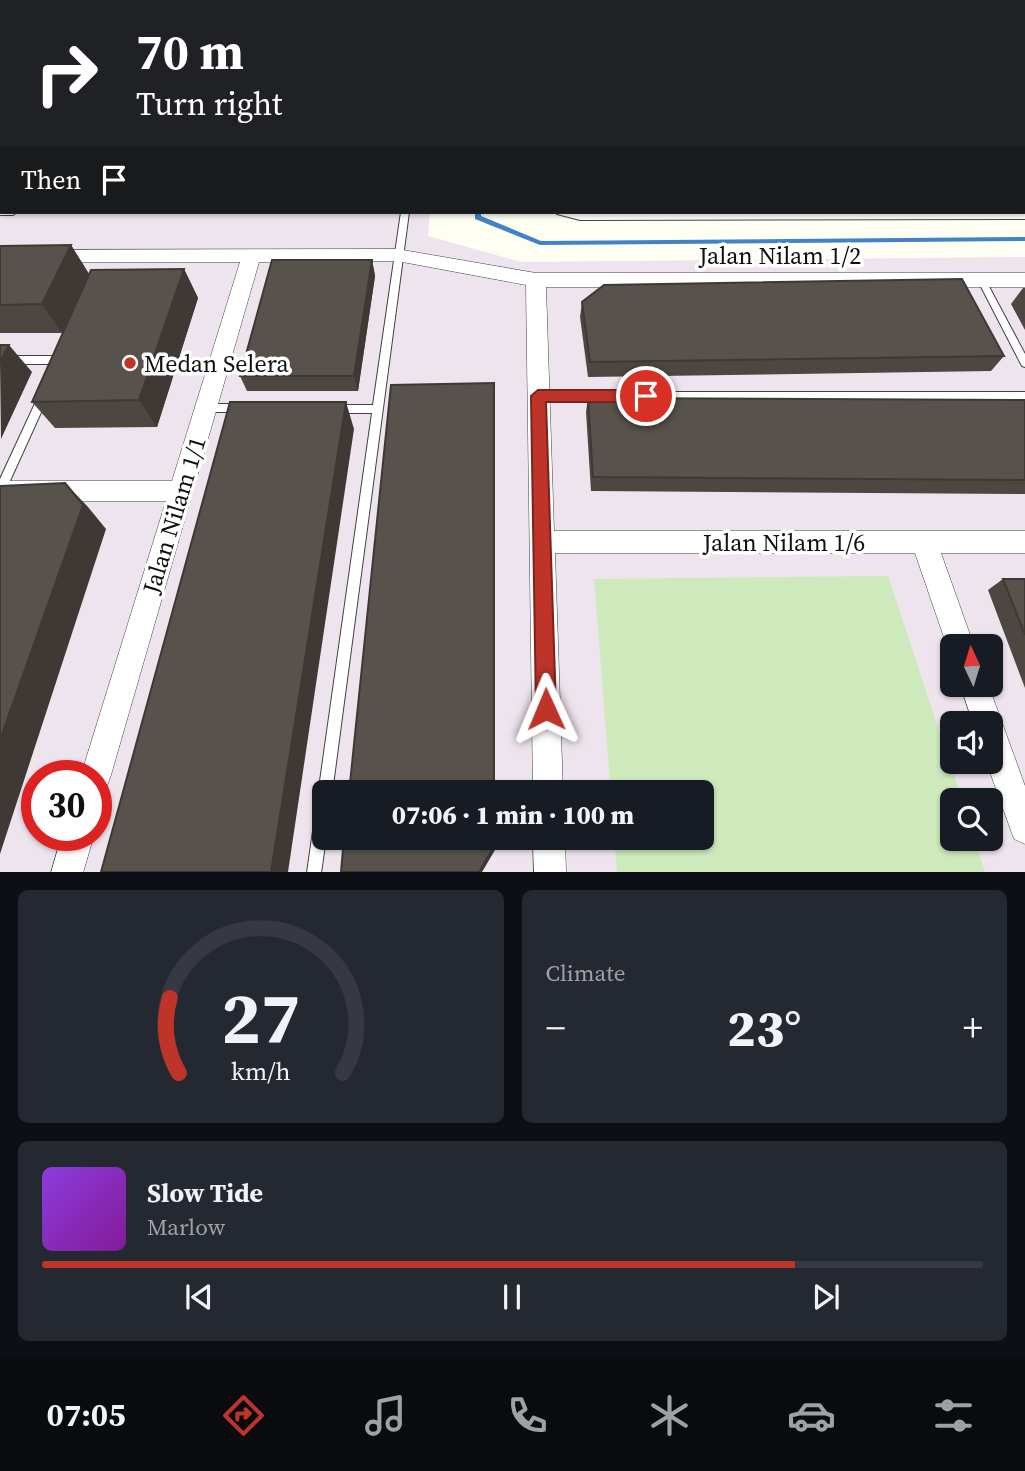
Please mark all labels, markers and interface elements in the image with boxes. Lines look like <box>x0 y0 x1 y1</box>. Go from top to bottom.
text: 70 m <box>136 18 244 85</box>
icon: right <box>21 28 112 119</box>
text: Turn right <box>136 82 282 126</box>
icon: arrive <box>95 161 133 199</box>
text: Then <box>21 162 81 198</box>
street label: Jalan Nilam 1/2 <box>698 239 861 272</box>
place label: Medan Selera <box>144 347 290 380</box>
marker: Medan Selera <box>122 355 138 371</box>
pin <box>616 366 676 426</box>
icon: arrive <box>627 377 665 415</box>
street label: Jalan Nilam 1/1 <box>134 432 214 599</box>
street label: Jalan Nilam 1/6 <box>702 526 865 559</box>
north arrow <box>940 634 1003 696</box>
map controls <box>940 634 1003 851</box>
position arrow <box>509 672 583 746</box>
button: sound <box>940 711 1003 774</box>
speed limit sign: 30 <box>21 760 112 851</box>
button: search <box>940 788 1003 851</box>
text: 07:06 · 1 min · 100 m <box>392 797 634 833</box>
text: Climate <box>546 957 625 989</box>
text: 27 <box>221 968 300 1067</box>
text: 23° <box>727 992 801 1063</box>
text: − <box>546 1002 566 1054</box>
text: + <box>963 1002 983 1054</box>
text: km/h <box>231 1053 291 1087</box>
text: Slow Tide <box>147 1175 263 1211</box>
text: Marlow <box>147 1211 225 1243</box>
icon: previous <box>180 1278 218 1316</box>
icon: pause <box>493 1278 531 1316</box>
icon: next <box>807 1278 845 1316</box>
icon: directions <box>219 1391 268 1440</box>
icon: music <box>361 1391 410 1440</box>
icon: phone <box>503 1391 552 1440</box>
icon: climate <box>645 1391 694 1440</box>
icon: car <box>787 1391 836 1440</box>
icon: filters <box>929 1391 978 1440</box>
text: 07:05 <box>47 1393 126 1437</box>

